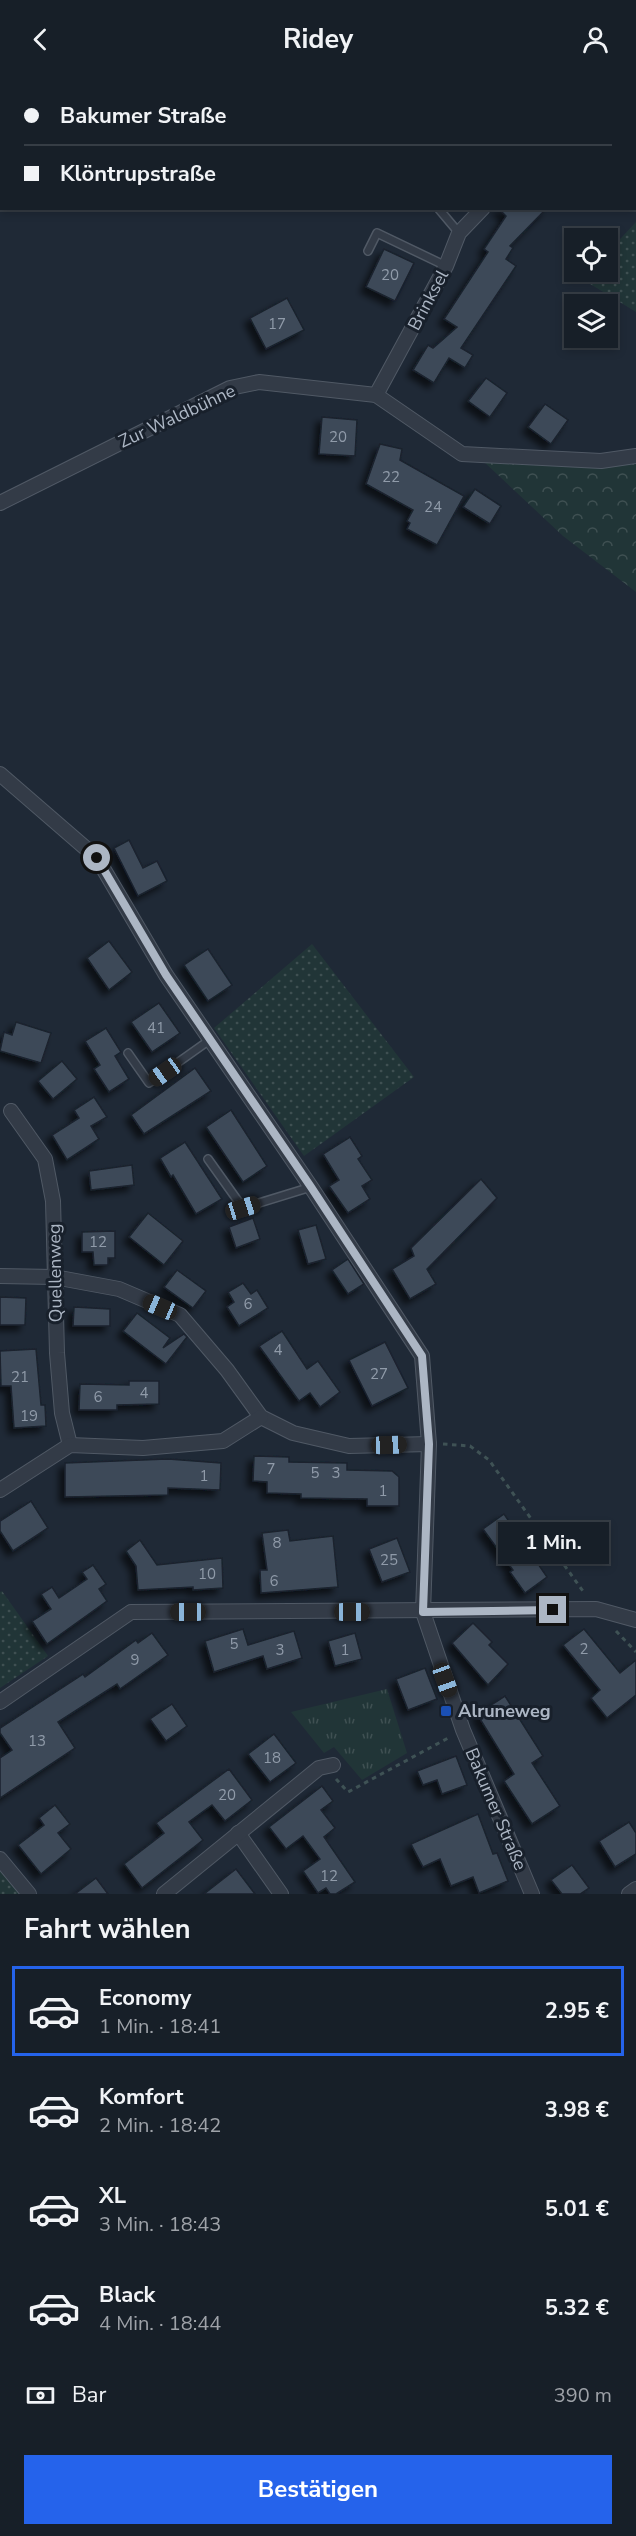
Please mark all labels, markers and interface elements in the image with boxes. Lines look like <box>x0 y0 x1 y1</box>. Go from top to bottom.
text: Ridey <box>283 21 353 58</box>
icon: back <box>24 23 57 56</box>
icon: person <box>579 23 612 56</box>
text: Bakumer Straße <box>60 101 227 131</box>
text: Klöntrupstraße <box>60 159 216 189</box>
map controls <box>564 228 618 348</box>
button: locate <box>564 228 618 282</box>
house number: 20 <box>381 265 399 285</box>
street label: Brinksel <box>402 265 454 335</box>
button: layers <box>564 294 618 348</box>
house number: 17 <box>268 314 286 334</box>
street label: Zur Waldbühne <box>115 378 239 454</box>
house number: 20 <box>329 427 347 447</box>
house number: 22 <box>382 467 400 487</box>
house number: 24 <box>424 497 442 517</box>
route start <box>83 844 110 871</box>
house number: 41 <box>147 1018 165 1038</box>
car <box>145 1054 185 1090</box>
car <box>223 1194 263 1222</box>
street label: Quellenweg <box>42 1223 68 1323</box>
house number: 12 <box>89 1232 107 1252</box>
car <box>140 1292 180 1322</box>
house number: 6 <box>243 1294 253 1314</box>
house number: 4 <box>273 1340 283 1360</box>
house number: 27 <box>370 1364 388 1384</box>
house number: 21 <box>11 1367 29 1387</box>
house number: 4 <box>139 1383 149 1403</box>
house number: 6 <box>93 1387 103 1407</box>
house number: 19 <box>20 1406 38 1426</box>
car <box>371 1435 407 1455</box>
house number: 7 <box>266 1459 276 1479</box>
house number: 5 <box>310 1463 320 1483</box>
house number: 3 <box>331 1463 341 1483</box>
house number: 1 <box>199 1466 209 1486</box>
house number: 1 <box>378 1481 388 1501</box>
callout: 1 Min. <box>498 1523 608 1565</box>
text: 1 Min. <box>525 1529 582 1556</box>
house number: 8 <box>272 1533 282 1553</box>
house number: 25 <box>380 1550 398 1570</box>
house number: 10 <box>198 1564 216 1584</box>
house number: 6 <box>269 1571 279 1591</box>
route end <box>539 1596 566 1623</box>
car <box>170 1603 206 1621</box>
car <box>334 1603 370 1621</box>
house number: 5 <box>229 1634 239 1654</box>
house number: 2 <box>579 1639 589 1659</box>
house number: 3 <box>275 1640 285 1660</box>
house number: 1 <box>340 1640 350 1660</box>
house number: 9 <box>130 1650 140 1670</box>
car <box>430 1660 460 1700</box>
place label: Alruneweg <box>458 1699 551 1723</box>
marker: Alruneweg <box>439 1704 453 1718</box>
house number: 13 <box>28 1731 46 1751</box>
street label: Bakumer Straße <box>459 1744 533 1874</box>
house number: 18 <box>263 1748 281 1768</box>
house number: 20 <box>218 1785 236 1805</box>
house number: 12 <box>320 1866 338 1886</box>
text: Fahrt wählen <box>24 1911 190 1948</box>
text: Economy <box>99 1983 191 2013</box>
icon: car <box>27 1984 81 2038</box>
text: 2.95 € <box>545 1996 609 2026</box>
text: 1 Min. · 18:41 <box>99 2013 221 2040</box>
text: Komfort <box>99 2082 183 2112</box>
icon: car <box>27 2083 81 2137</box>
text: 3.98 € <box>545 2095 609 2125</box>
text: 2 Min. · 18:42 <box>99 2112 221 2139</box>
text: XL <box>99 2181 126 2211</box>
icon: car <box>27 2182 81 2236</box>
text: 5.01 € <box>545 2194 609 2224</box>
text: 3 Min. · 18:43 <box>99 2211 221 2238</box>
text: Black <box>99 2280 155 2310</box>
icon: car <box>27 2281 81 2335</box>
text: 5.32 € <box>545 2293 609 2323</box>
text: 4 Min. · 18:44 <box>99 2310 221 2337</box>
icon: cash <box>24 2379 57 2412</box>
text: Bar <box>72 2380 106 2410</box>
text: 390 m <box>554 2382 612 2409</box>
button: Bestätigen <box>24 2455 612 2524</box>

